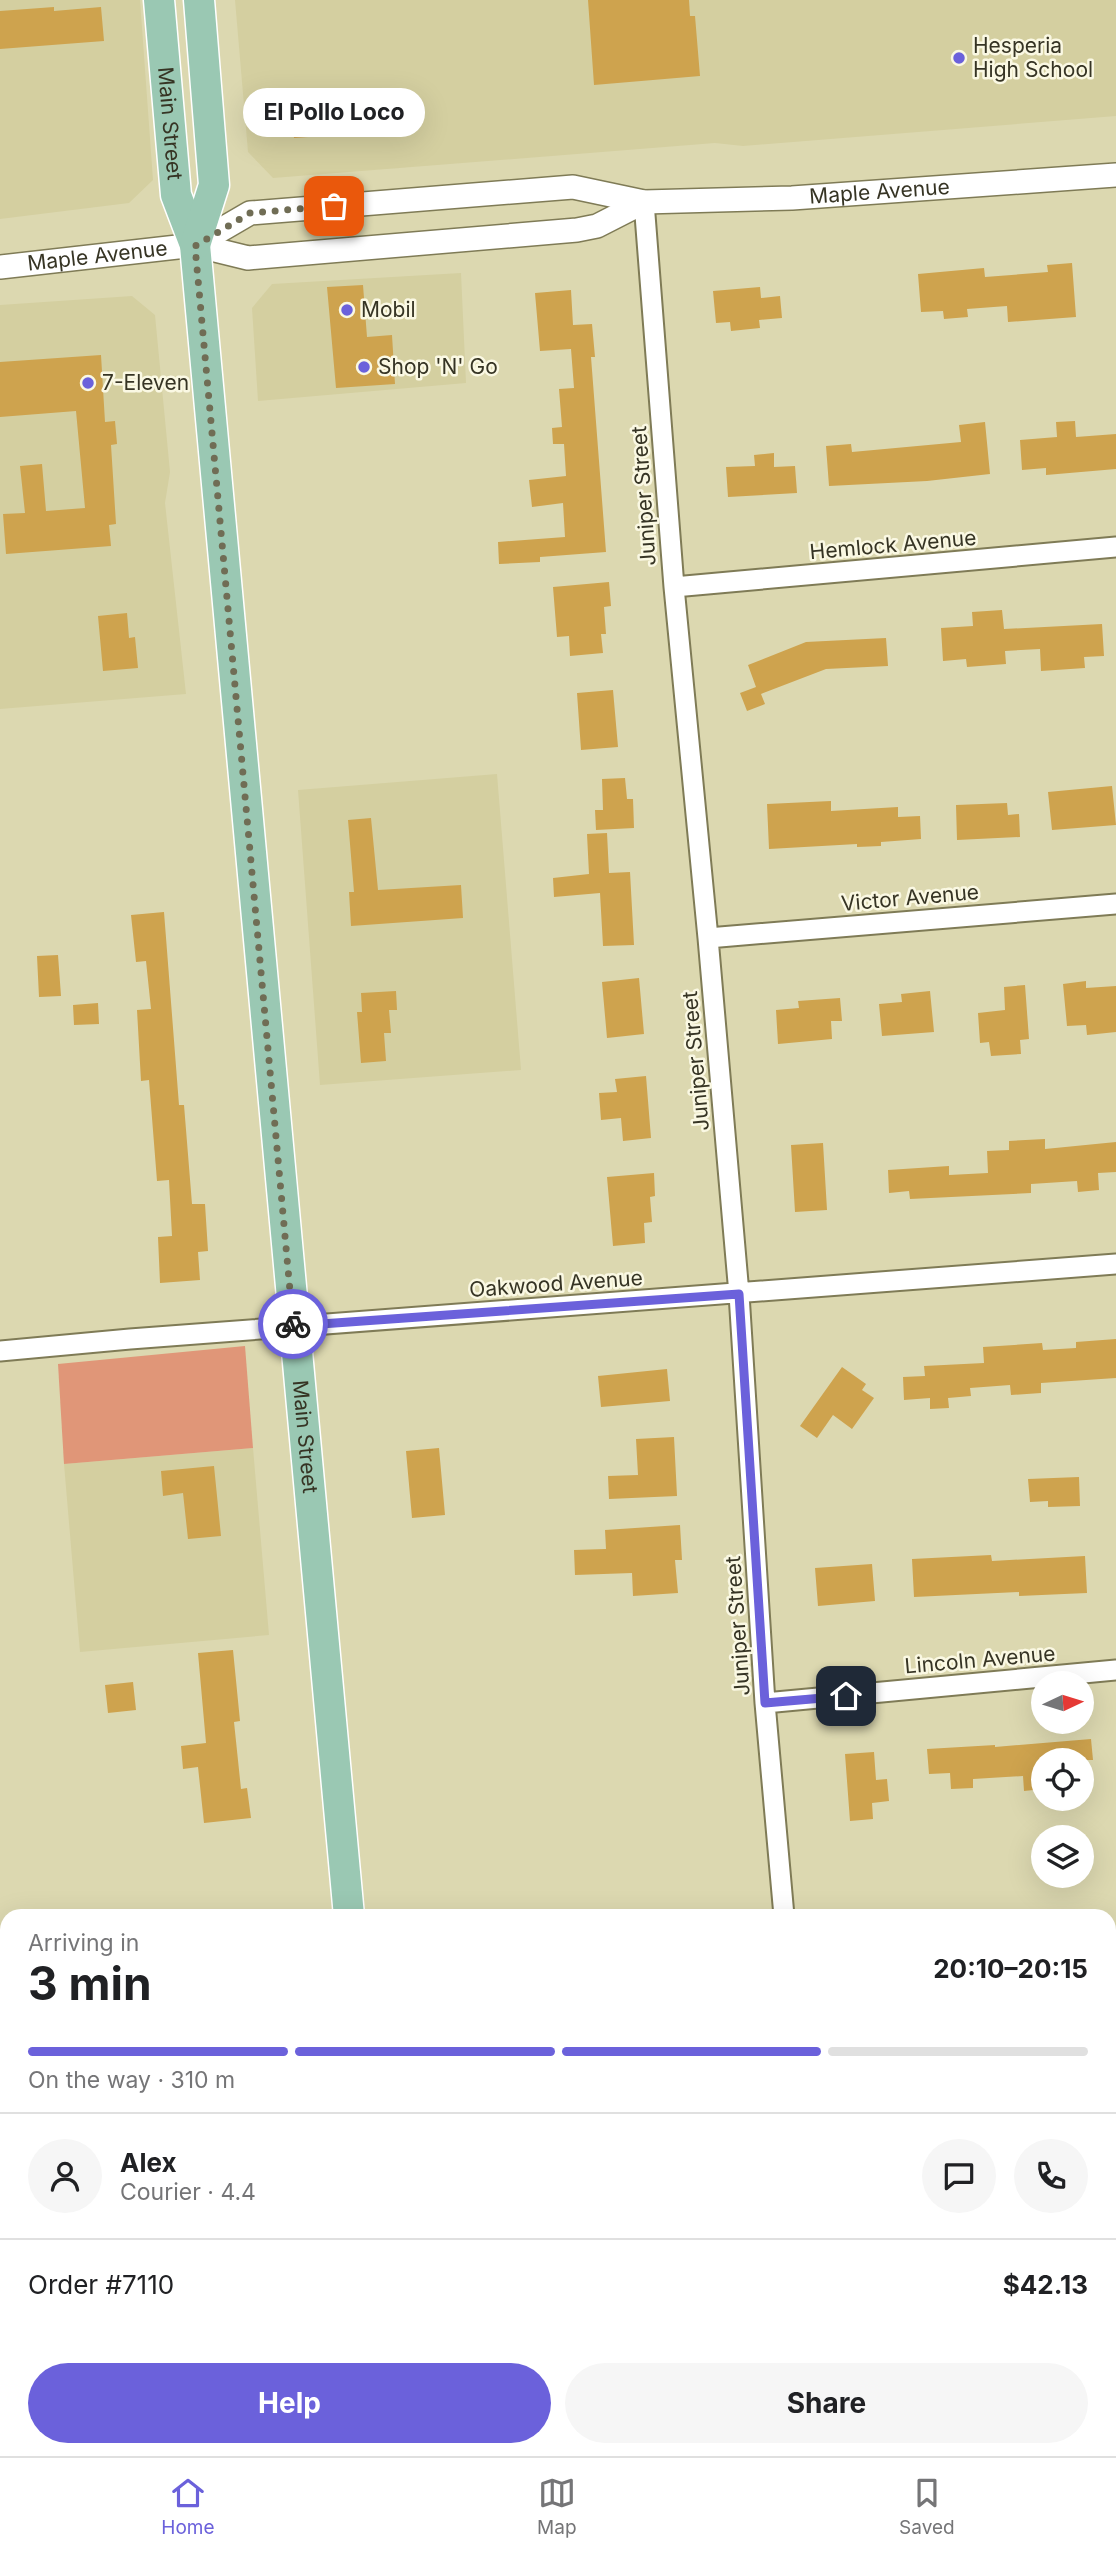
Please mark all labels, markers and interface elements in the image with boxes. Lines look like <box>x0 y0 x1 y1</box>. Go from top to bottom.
place label: Hesperia High School <box>973 33 1093 82</box>
marker: Hesperia High School <box>951 50 967 66</box>
street label: Main Street <box>153 66 188 181</box>
callout: El Pollo Loco <box>243 87 425 136</box>
text: El Pollo Loco <box>263 98 405 126</box>
street label: Maple Avenue <box>808 174 951 209</box>
pin <box>304 176 364 236</box>
icon: bag <box>315 187 353 225</box>
street label: Maple Avenue <box>26 235 169 276</box>
place label: Mobil <box>361 297 416 322</box>
marker: Mobil <box>339 302 355 318</box>
place label: Shop 'N' Go <box>378 354 498 379</box>
marker: Shop 'N' Go <box>356 359 372 375</box>
place label: 7-Eleven <box>102 370 189 395</box>
marker: 7-Eleven <box>80 375 96 391</box>
street label: Juniper Street <box>626 425 661 567</box>
street label: Hemlock Avenue <box>809 525 977 564</box>
street label: Victor Avenue <box>840 879 980 916</box>
street label: Juniper Street <box>677 990 714 1132</box>
street label: Oakwood Avenue <box>468 1265 644 1302</box>
courier <box>258 1289 328 1359</box>
icon: bike <box>274 1305 312 1343</box>
street label: Main Street <box>288 1379 323 1494</box>
street label: Juniper Street <box>720 1555 755 1697</box>
street label: Lincoln Avenue <box>904 1640 1056 1679</box>
pin <box>816 1666 876 1726</box>
north arrow <box>1031 1671 1094 1734</box>
map controls <box>1031 1671 1094 1888</box>
icon: home <box>827 1677 865 1715</box>
button: locate <box>1031 1748 1094 1811</box>
button: layers <box>1031 1825 1094 1888</box>
text: Arriving in <box>28 1929 139 1957</box>
text: 20:10–20:15 <box>933 1953 1088 1984</box>
text: 3 min <box>28 1955 152 2011</box>
text: On the way · 310 m <box>28 2066 235 2094</box>
button: person <box>28 2139 102 2213</box>
button: chat <box>922 2139 996 2213</box>
button: phone <box>1014 2139 1088 2213</box>
text: Alex <box>120 2147 177 2178</box>
text: Courier · 4.4 <box>120 2178 256 2206</box>
text: Order #7110 <box>28 2269 174 2300</box>
text: $42.13 <box>1003 2269 1088 2300</box>
button: Help <box>28 2363 551 2443</box>
button: Share <box>565 2363 1088 2443</box>
tab: Home <box>161 2474 215 2539</box>
tab: Map <box>537 2474 577 2539</box>
tab: Saved <box>899 2474 955 2539</box>

